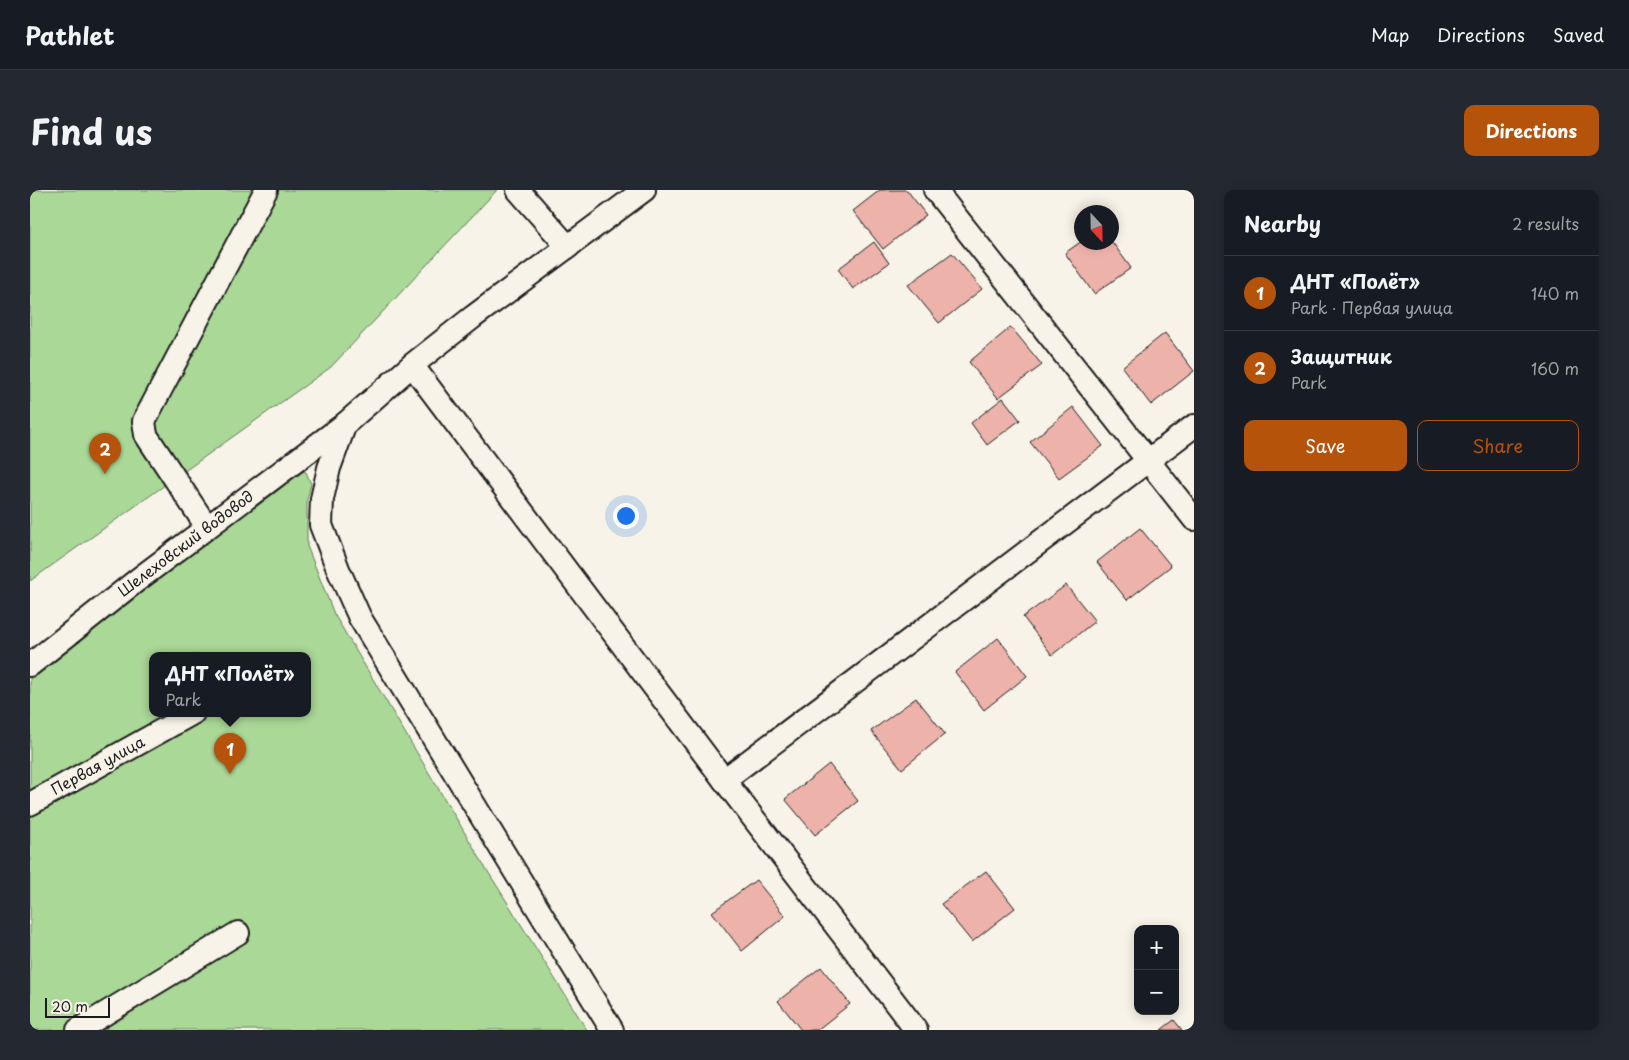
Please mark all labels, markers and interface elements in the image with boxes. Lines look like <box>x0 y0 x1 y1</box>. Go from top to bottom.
text: Pathlet <box>25 17 115 53</box>
text: Map <box>1371 21 1409 48</box>
text: Directions <box>1437 21 1525 48</box>
text: Saved <box>1553 21 1604 48</box>
text: Find us <box>30 104 152 157</box>
button: Directions <box>1464 105 1599 156</box>
north arrow <box>1074 205 1119 250</box>
text: Nearby <box>1244 207 1321 239</box>
text: 2 results <box>1512 211 1579 235</box>
text: ДНТ «Полёт» <box>1291 267 1420 295</box>
text: 1 <box>1256 281 1264 305</box>
text: 140 m <box>1531 281 1579 305</box>
text: Park · Первая улица <box>1291 295 1453 319</box>
text: Защитник <box>1291 342 1392 370</box>
text: 2 <box>1254 356 1266 380</box>
text: 160 m <box>1531 356 1579 380</box>
text: Park <box>1291 370 1327 394</box>
button: Save <box>1244 420 1407 471</box>
button: Share <box>1417 420 1579 471</box>
pin: 2 <box>89 433 121 474</box>
street label: Шелеховский водовод <box>112 484 258 602</box>
your location <box>613 503 639 529</box>
popup <box>149 652 311 717</box>
text: ДНТ «Полёт» <box>166 659 294 687</box>
text: Park <box>166 687 201 711</box>
street label: Первая улица <box>46 729 149 800</box>
pin: 1 <box>214 733 246 774</box>
map controls <box>1134 925 1179 1015</box>
button: + <box>1134 925 1179 970</box>
button: − <box>1134 970 1179 1015</box>
scale bar <box>45 995 110 1018</box>
text: 20 m <box>52 996 88 1017</box>

